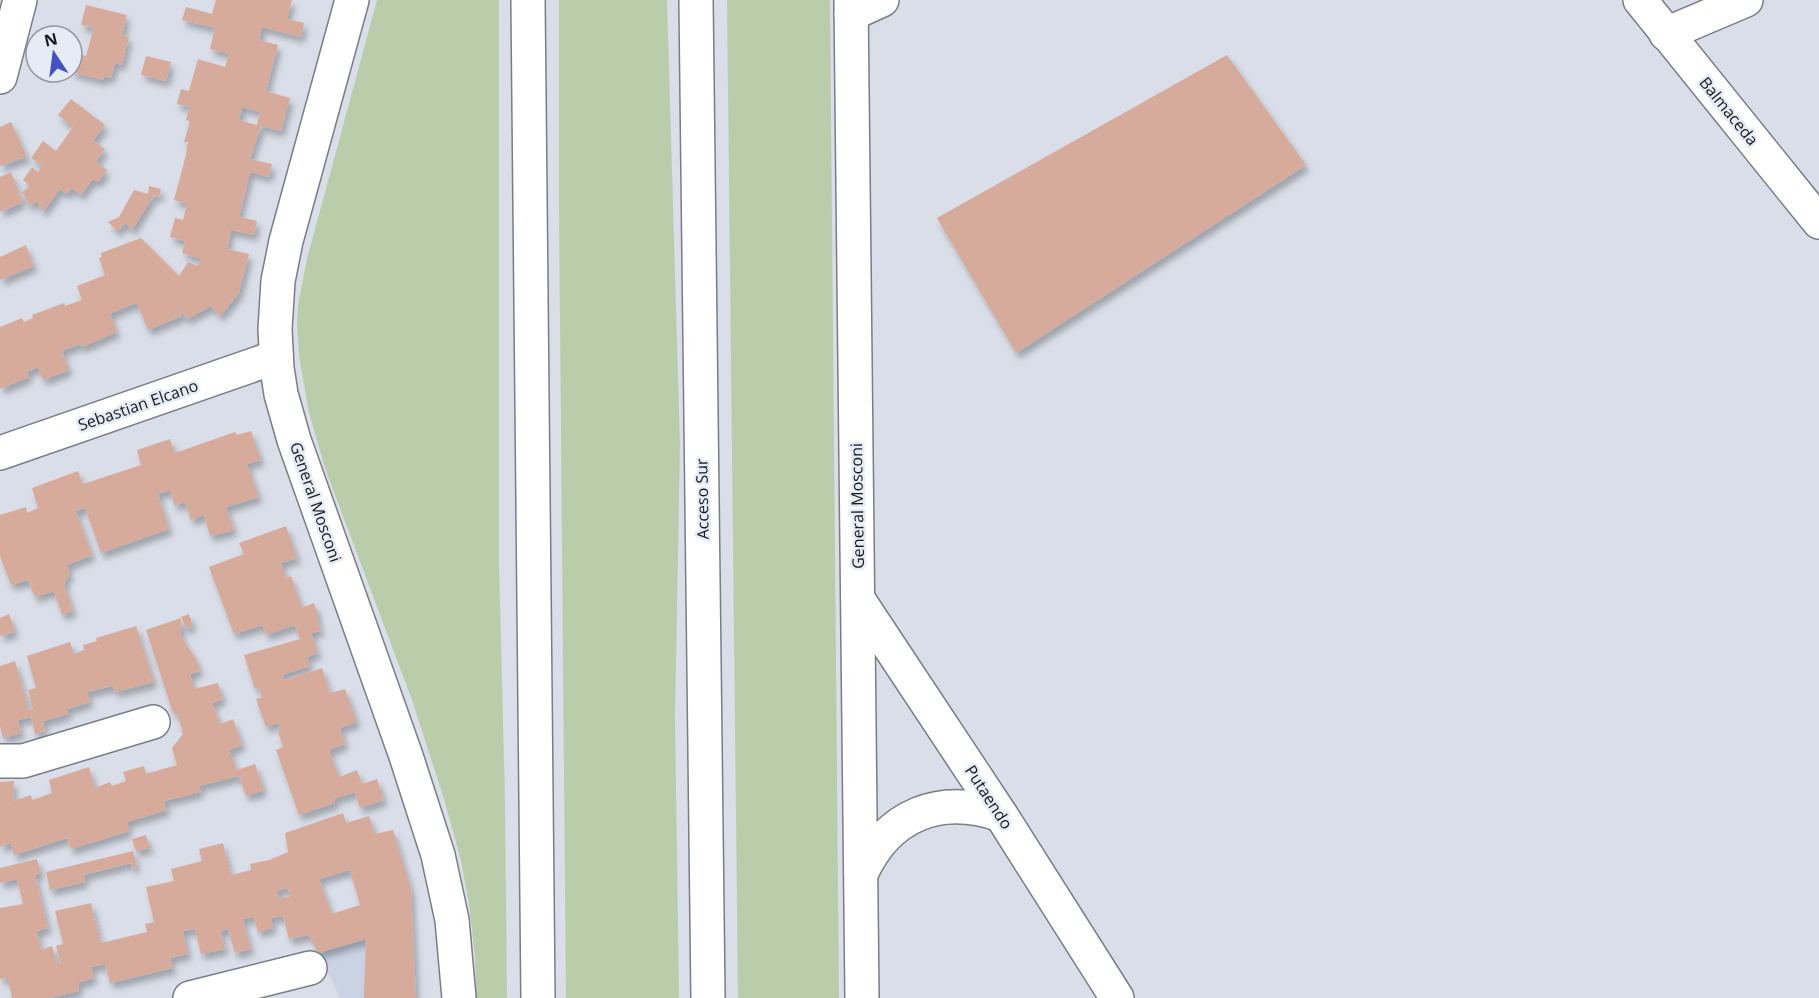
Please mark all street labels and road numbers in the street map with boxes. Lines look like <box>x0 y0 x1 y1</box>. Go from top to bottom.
street label: Balmaceda <box>1695 72 1763 150</box>
street label: Sebastian Elcano <box>75 374 201 436</box>
street label: General Mosconi <box>285 439 347 565</box>
street label: General Mosconi <box>845 443 869 569</box>
street label: Acceso Sur <box>690 458 714 540</box>
street label: Putaendo <box>960 761 1018 833</box>

